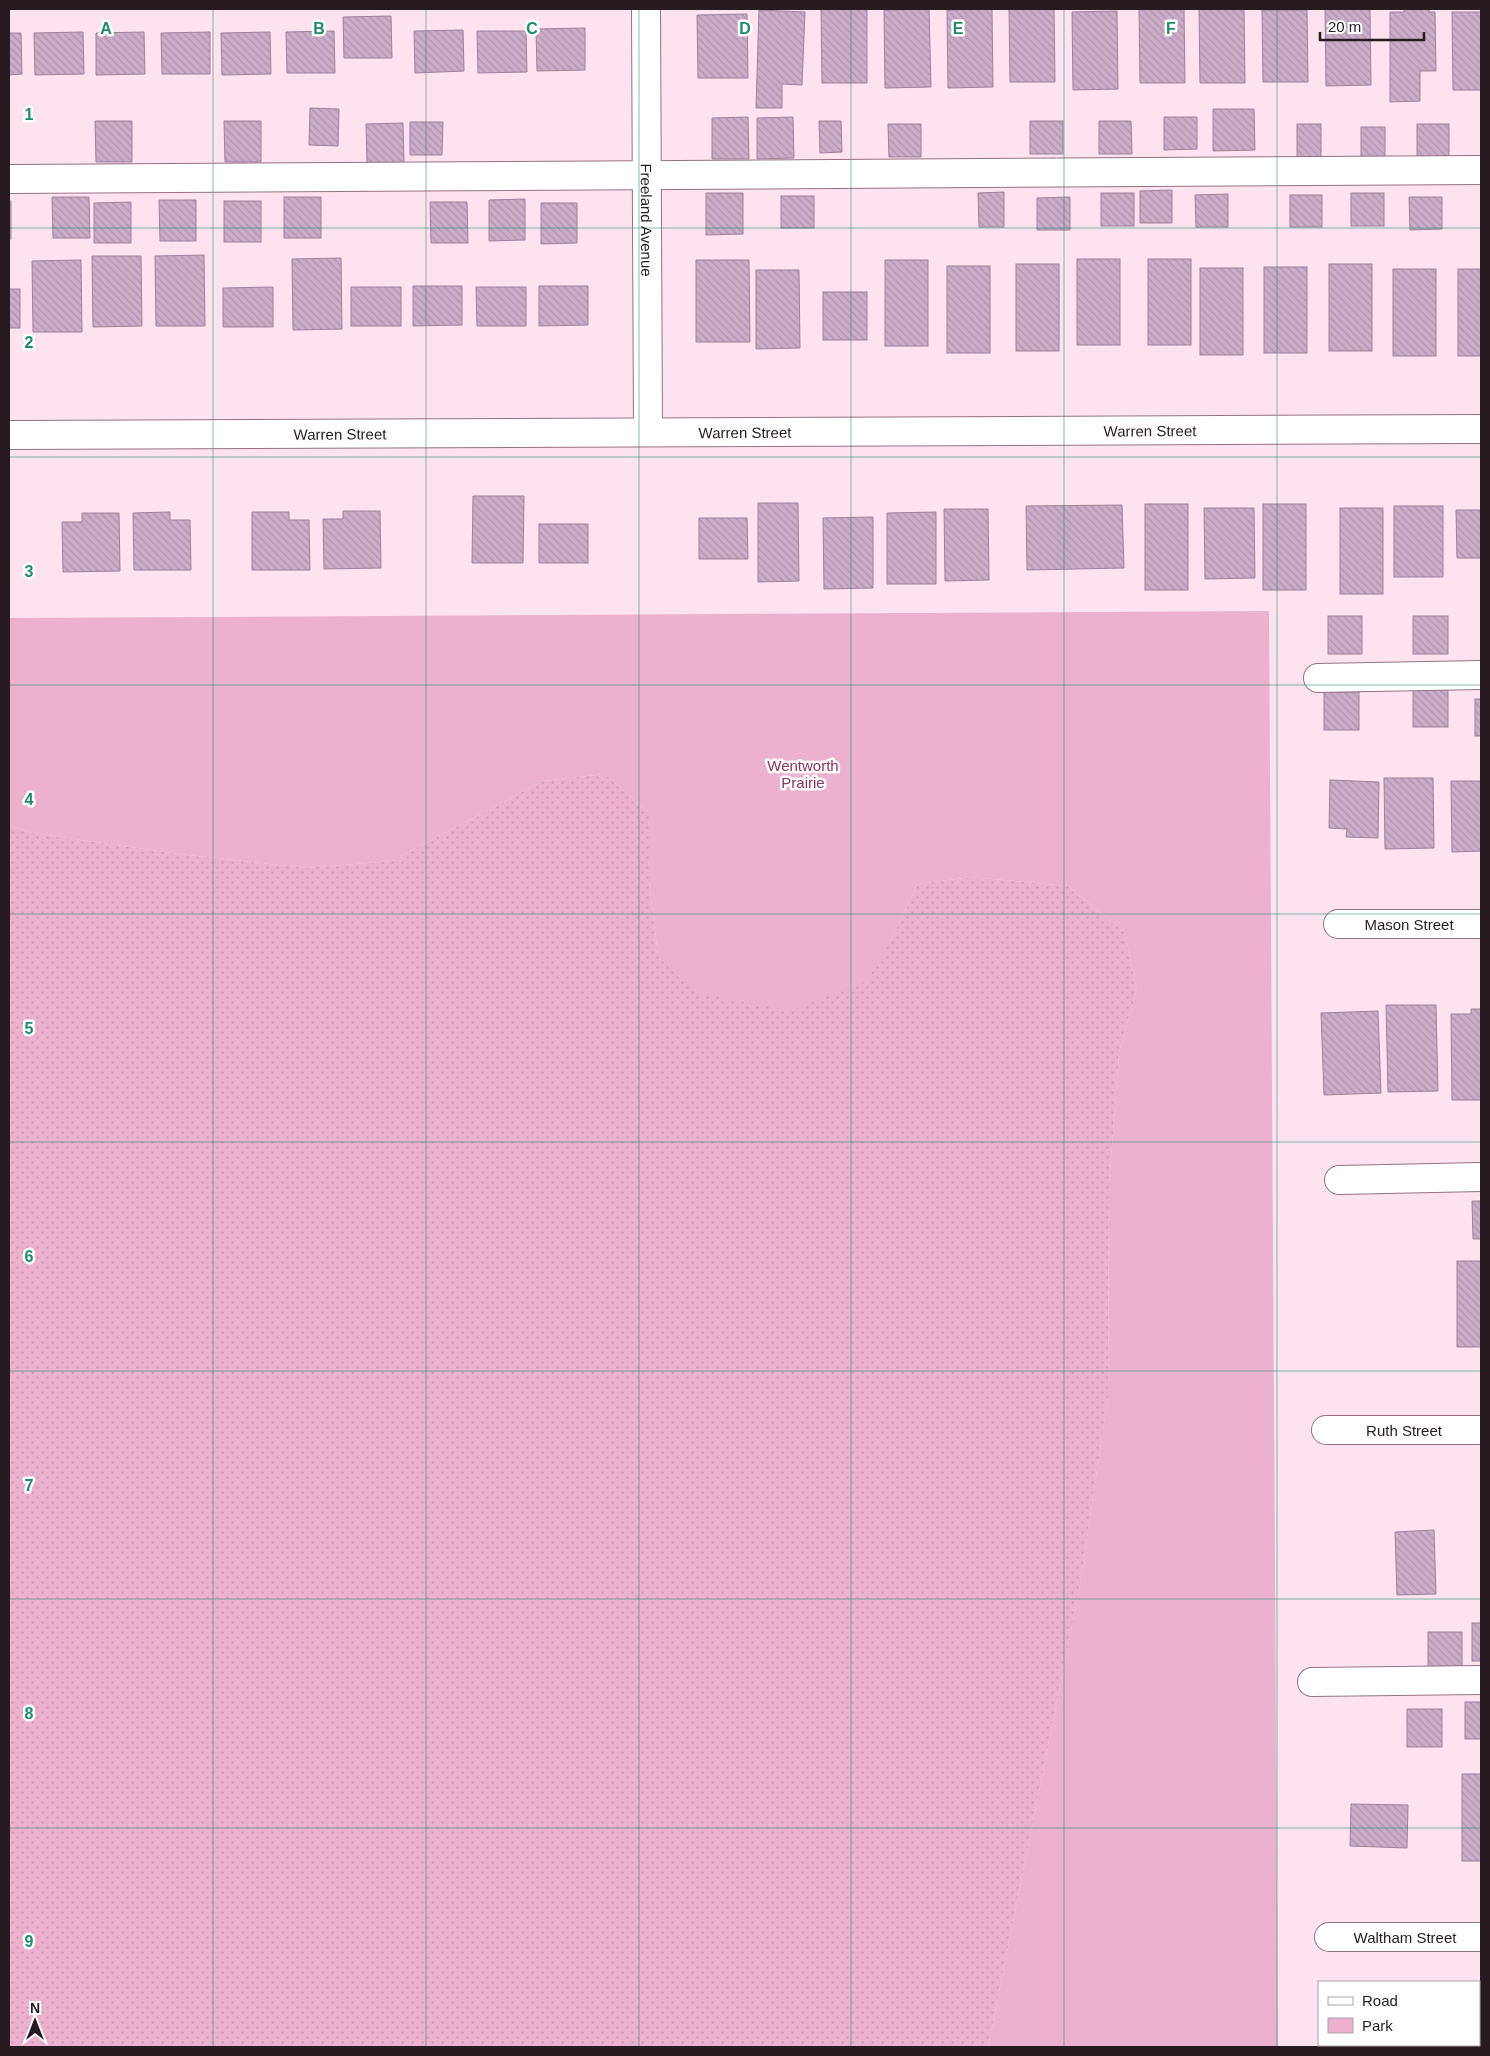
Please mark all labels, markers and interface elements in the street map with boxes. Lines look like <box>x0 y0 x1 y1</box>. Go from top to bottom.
scale bar <box>1320 10 1424 42</box>
text: 20 m <box>1328 18 1361 35</box>
text: A <box>100 20 112 37</box>
text: B <box>313 20 325 37</box>
text: C <box>526 20 538 37</box>
text: D <box>739 20 751 37</box>
text: E <box>953 20 964 37</box>
text: F <box>1166 20 1176 37</box>
text: 1 <box>25 106 34 123</box>
street label: Freeland Avenue <box>638 163 656 277</box>
text: 2 <box>25 334 34 351</box>
street label: Warren Street <box>1104 422 1197 439</box>
street label: Warren Street <box>699 423 792 441</box>
street label: Warren Street <box>294 425 387 442</box>
text: 3 <box>25 563 34 580</box>
park label: Wentworth Prairie <box>767 757 839 791</box>
text: 4 <box>25 791 34 808</box>
street label: Mason Street <box>1364 916 1454 933</box>
text: 5 <box>25 1020 34 1037</box>
text: 6 <box>25 1248 34 1265</box>
street label: Ruth Street <box>1366 1422 1443 1439</box>
text: 7 <box>25 1477 34 1494</box>
text: 8 <box>25 1705 34 1722</box>
street label: Waltham Street <box>1354 1929 1457 1946</box>
text: 9 <box>25 1933 34 1950</box>
legend <box>1318 1981 1480 2046</box>
text: Road <box>1362 1992 1398 2009</box>
north arrow <box>10 1996 60 2046</box>
text: N <box>30 2000 40 2016</box>
text: Park <box>1362 2017 1393 2034</box>

